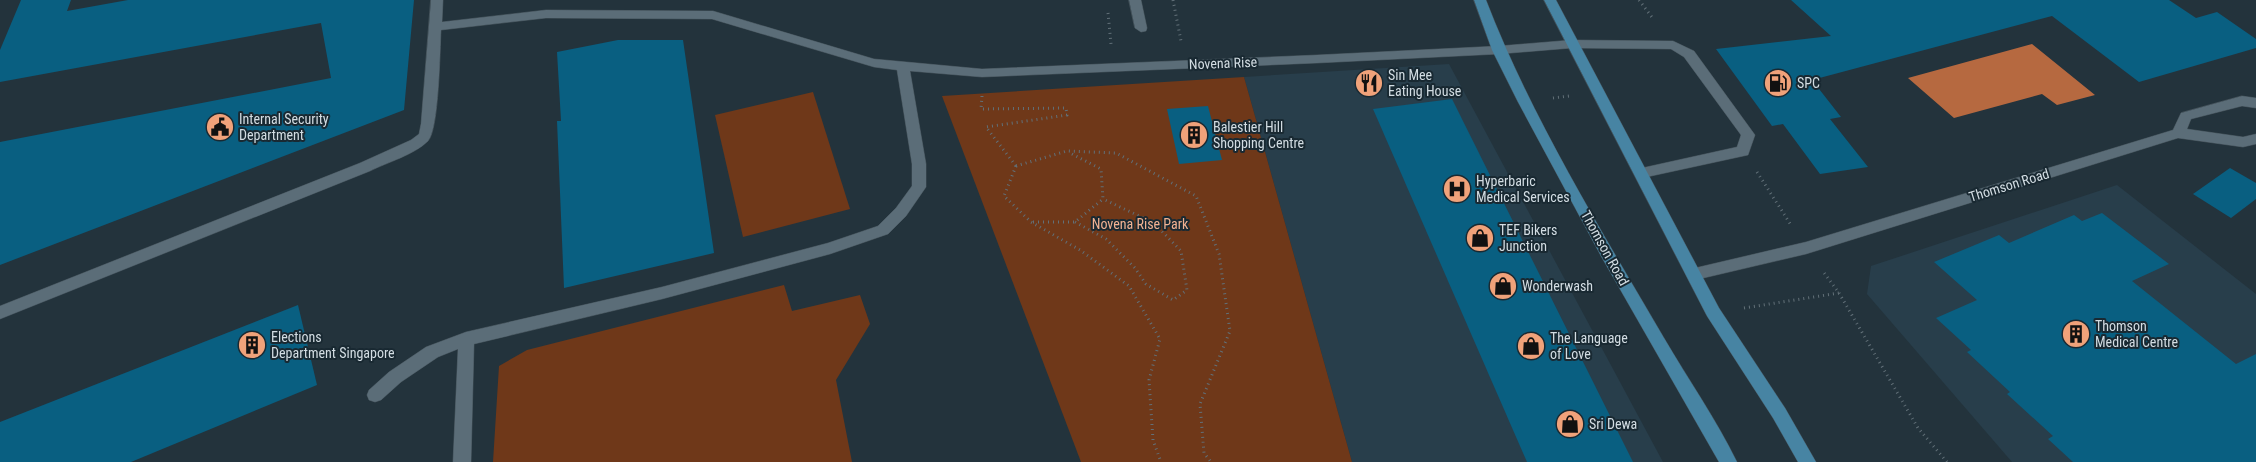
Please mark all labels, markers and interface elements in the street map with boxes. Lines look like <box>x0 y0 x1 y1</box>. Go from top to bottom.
street label: Novena Rise <box>1189 54 1258 72</box>
place label: Sin Mee Eating House <box>1388 67 1462 99</box>
restaurant icon: Sin Mee Eating House <box>1354 68 1384 98</box>
fuel station icon: SPC <box>1763 68 1793 98</box>
place label: SPC <box>1797 75 1820 91</box>
place label: Internal Security Department <box>239 111 329 143</box>
public building icon: Internal Security Department <box>205 112 235 142</box>
place label: Balestier Hill Shopping Centre <box>1213 119 1305 151</box>
building icon: Balestier Hill Shopping Centre <box>1179 120 1209 150</box>
street label: Thomson Road <box>1967 165 2051 205</box>
place label: Hyperbaric Medical Services <box>1476 173 1570 205</box>
hospital icon: Hyperbaric Medical Services <box>1442 174 1472 204</box>
street label: Thomson Road <box>1578 208 1632 288</box>
park label: Novena Rise Park <box>1092 216 1189 232</box>
place label: TEF Bikers Junction <box>1499 222 1557 254</box>
shop icon: TEF Bikers Junction <box>1465 223 1495 253</box>
shop icon: Wonderwash <box>1488 271 1518 301</box>
place label: Wonderwash <box>1522 278 1593 294</box>
place label: Thomson Medical Centre <box>2095 318 2178 350</box>
building icon: Thomson Medical Centre <box>2061 319 2091 349</box>
place label: Elections Department Singapore <box>271 329 395 361</box>
building icon: Elections Department Singapore <box>237 330 267 360</box>
place label: The Language of Love <box>1550 330 1628 362</box>
shop icon: The Language of Love <box>1516 331 1546 361</box>
shop icon: Sri Dewa <box>1555 409 1585 439</box>
place label: Sri Dewa <box>1589 416 1637 432</box>

